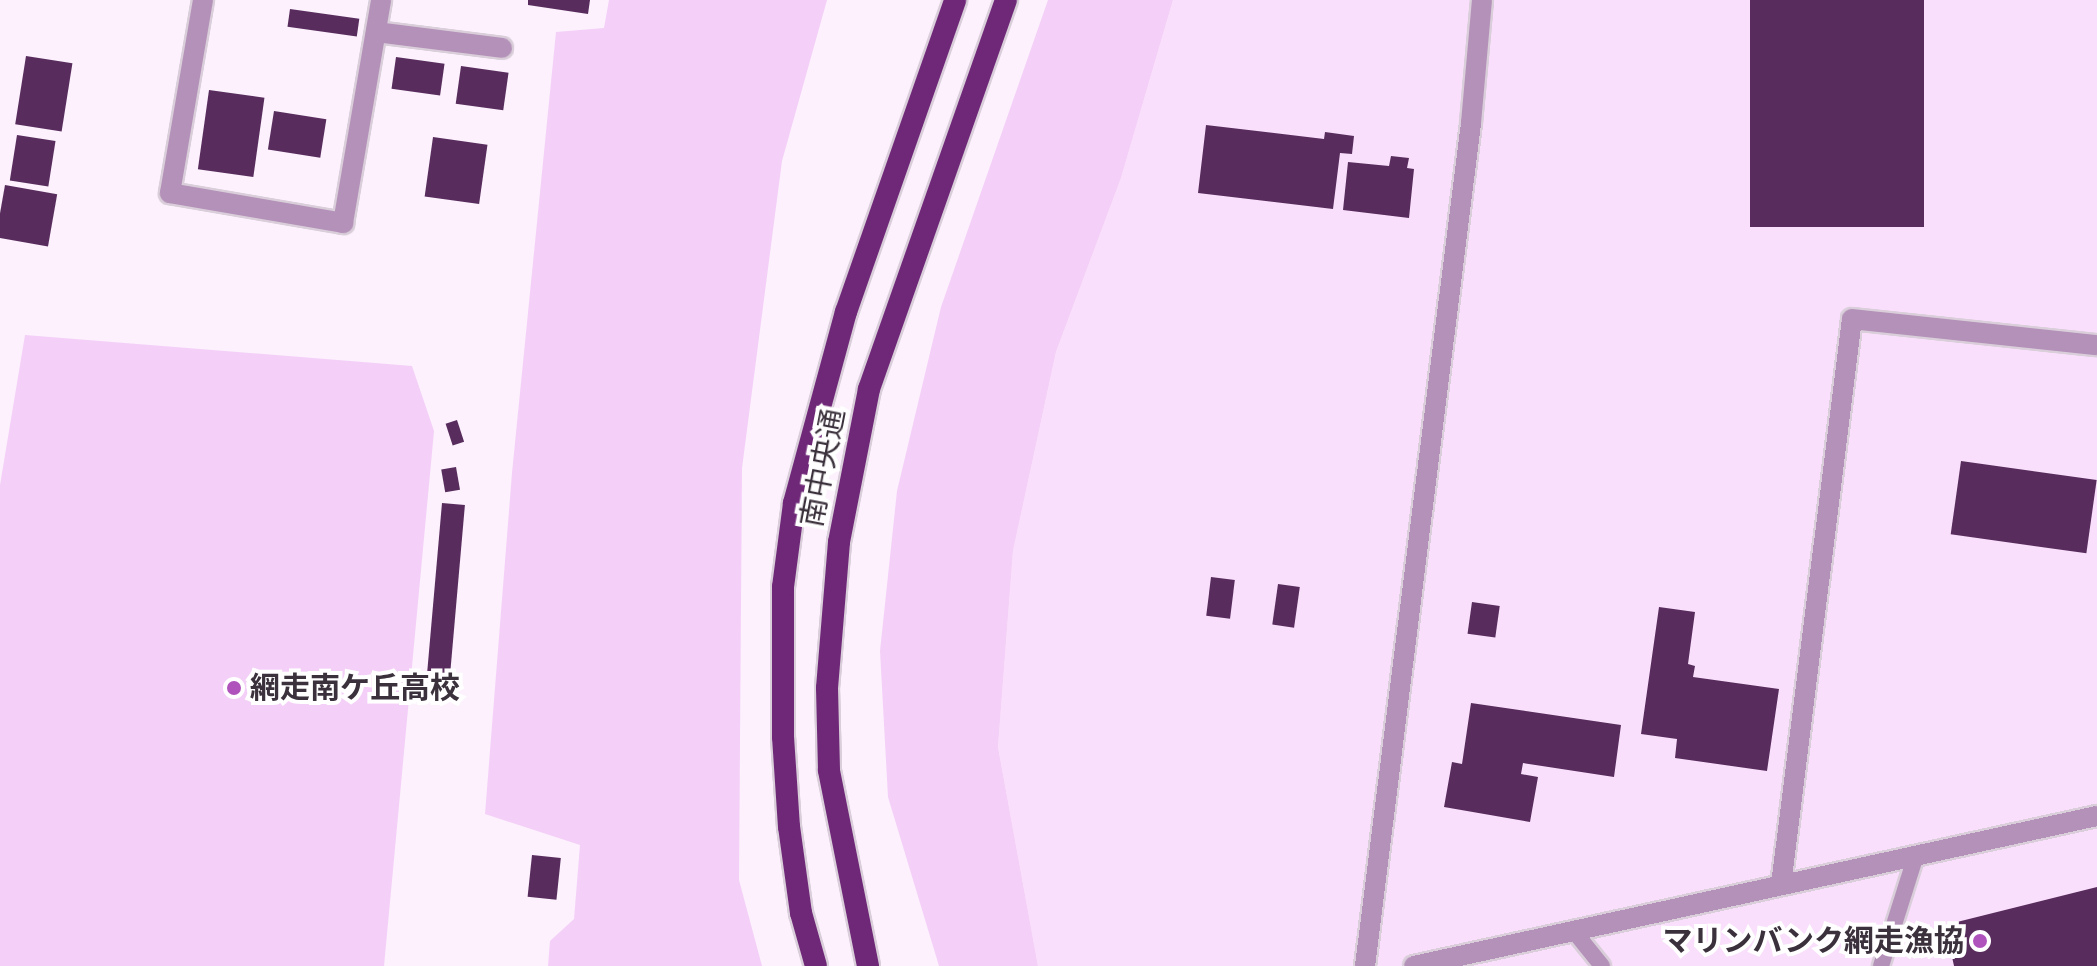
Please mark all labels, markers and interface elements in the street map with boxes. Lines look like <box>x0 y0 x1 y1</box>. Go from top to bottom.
street label: 南中央通 <box>794 406 852 530</box>
place label: 網走南ケ丘高校 <box>250 670 460 706</box>
marker: 網走南ケ丘高校 <box>225 679 243 697</box>
place label: マリンバンク網走漁協 <box>1664 923 1964 959</box>
marker: マリンバンク網走漁協 <box>1971 932 1989 950</box>

